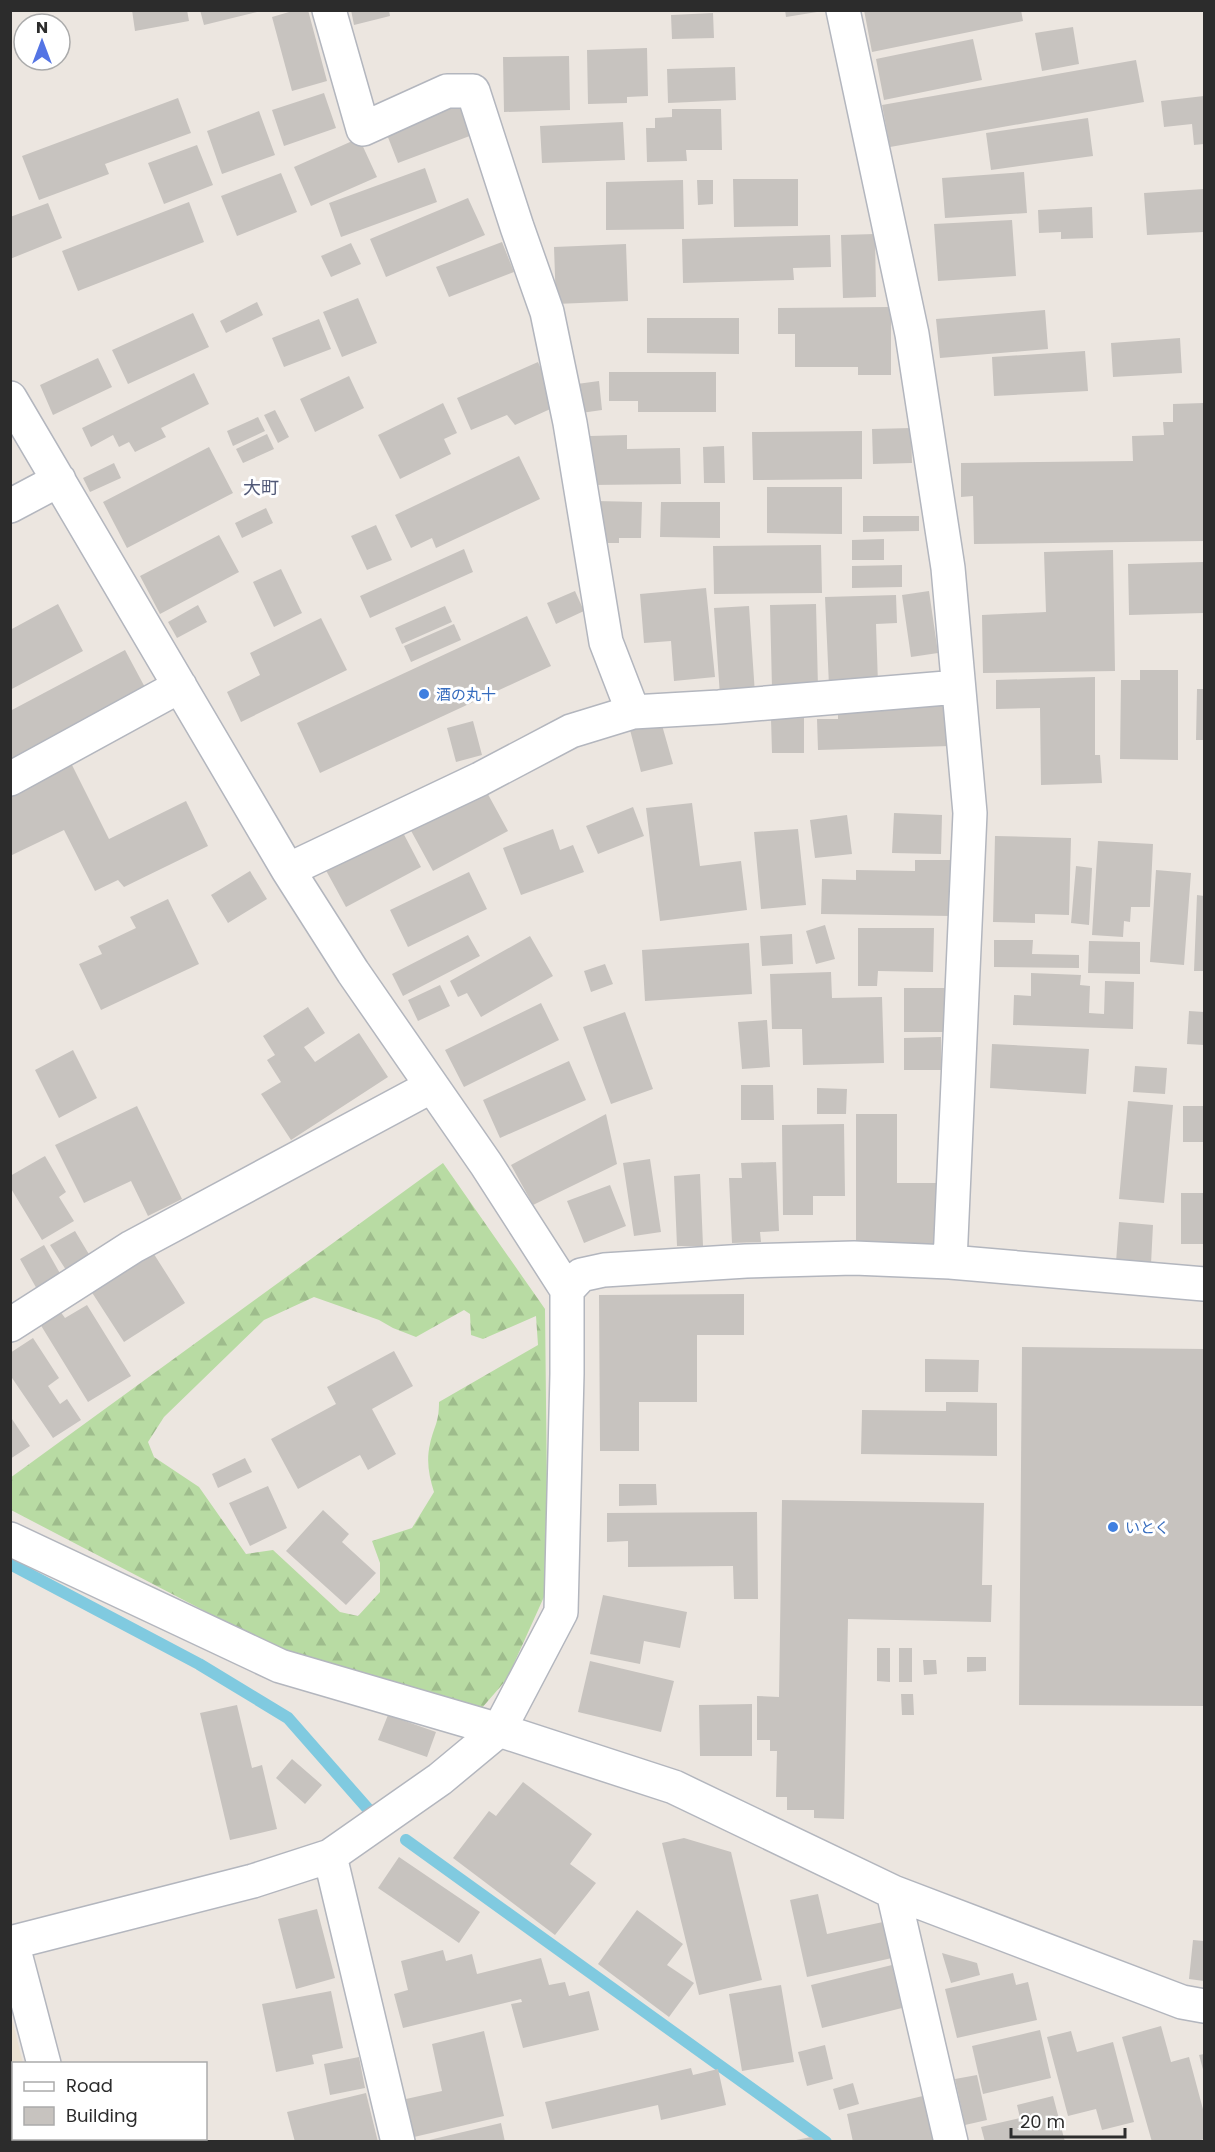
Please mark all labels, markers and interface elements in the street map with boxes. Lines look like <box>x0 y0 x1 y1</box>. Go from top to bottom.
north arrow <box>12 12 72 72</box>
text: N <box>36 16 48 39</box>
district label: 大町 <box>243 475 279 500</box>
place label: 酒の丸十 <box>436 684 496 705</box>
marker: 酒の丸十 <box>417 687 431 701</box>
place label: いとく <box>1125 1517 1170 1538</box>
marker: いとく <box>1106 1520 1120 1534</box>
legend <box>12 2062 207 2140</box>
text: Road <box>66 2073 113 2098</box>
scale bar <box>1011 2101 1125 2139</box>
text: Building <box>66 2103 138 2128</box>
text: 20 m <box>1020 2109 1065 2134</box>

